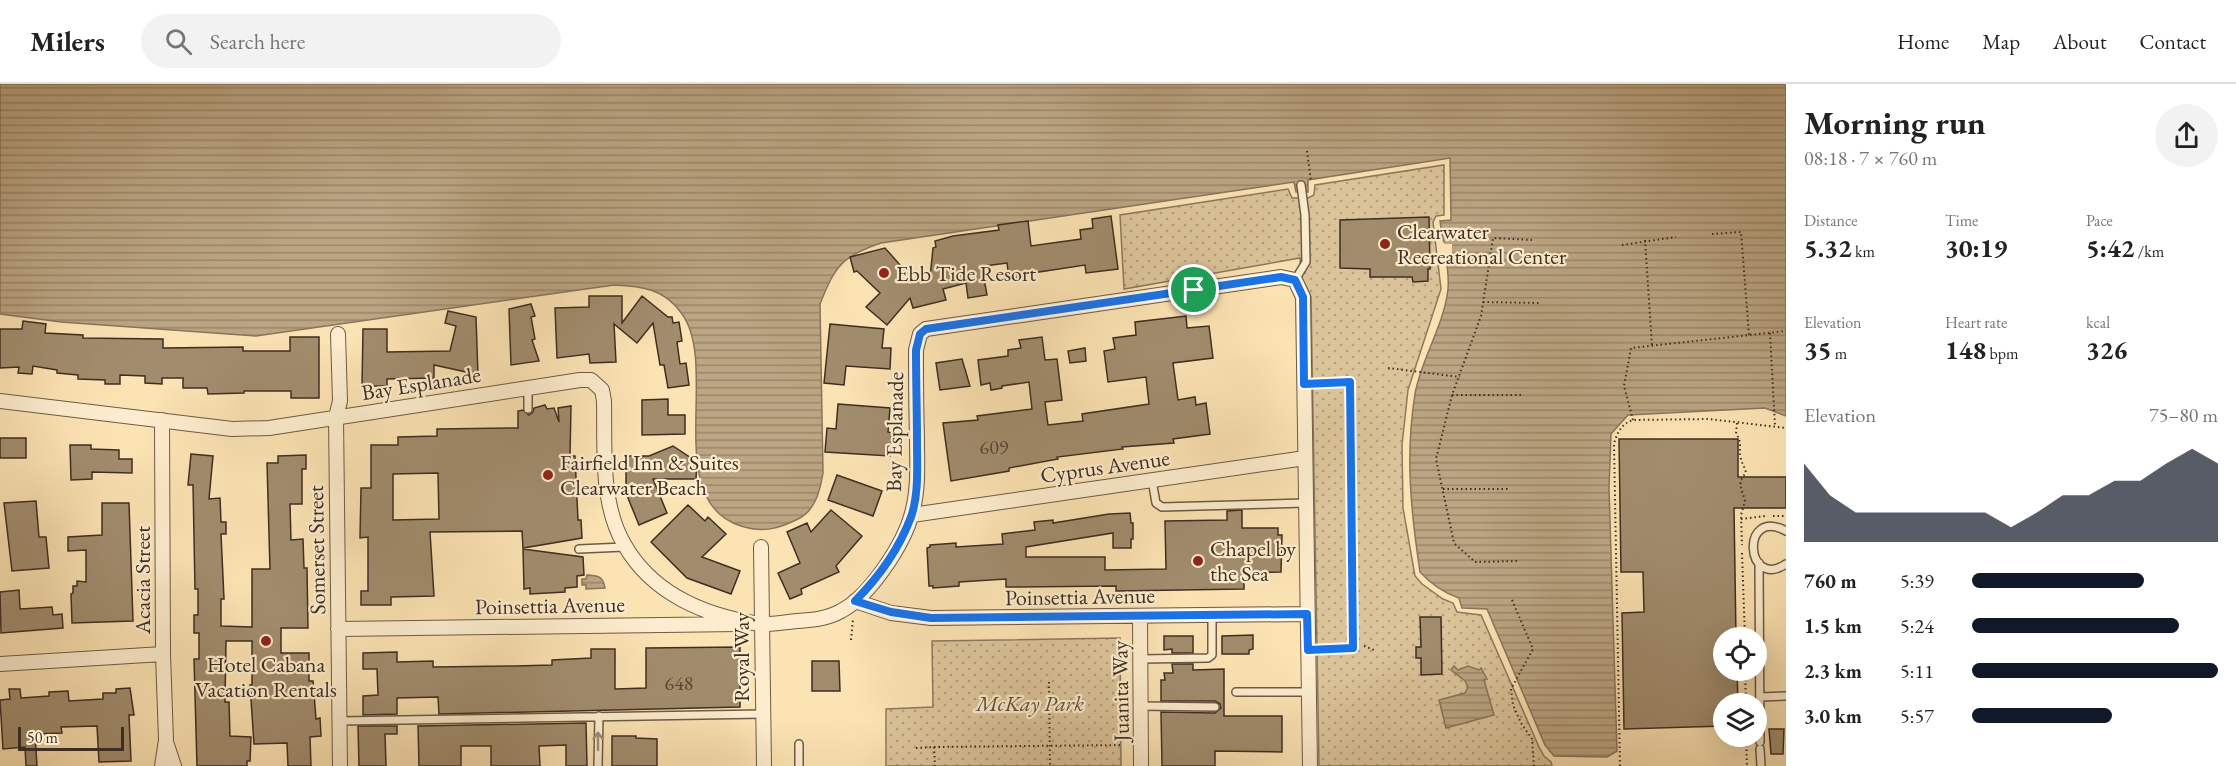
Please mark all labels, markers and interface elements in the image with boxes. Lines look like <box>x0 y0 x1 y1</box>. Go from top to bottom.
search box <box>141 14 561 68</box>
text: Milers <box>30 23 105 59</box>
icon: search <box>162 25 195 58</box>
text: Search here <box>210 27 305 56</box>
text: Home <box>1897 28 1949 55</box>
text: Map <box>1982 28 2020 55</box>
text: About <box>2053 28 2106 55</box>
text: Contact <box>2139 28 2206 55</box>
text: Morning run <box>1804 101 1986 144</box>
button: share <box>2155 104 2218 167</box>
text: 08:18 · 7 × 760 m <box>1804 145 1937 171</box>
text: Distance <box>1804 210 1857 231</box>
text: Time <box>1945 210 1978 231</box>
text: Pace <box>2086 210 2113 231</box>
place label: Clearwater Recreational Center <box>1397 217 1567 271</box>
text: 5.32 <box>1804 231 1852 265</box>
text: 30:19 <box>1945 231 2007 265</box>
text: 5:42 <box>2086 231 2135 265</box>
marker: Clearwater Recreational Center <box>1378 237 1392 251</box>
text: km <box>1852 241 1875 262</box>
text: /km <box>2135 241 2164 262</box>
place label: Ebb Tide Resort <box>896 259 1036 288</box>
pin <box>1168 264 1219 315</box>
marker: Ebb Tide Resort <box>877 266 891 280</box>
icon: arrive <box>1177 273 1210 306</box>
text: Elevation <box>1804 312 1862 333</box>
text: Heart rate <box>1945 312 2007 333</box>
text: kcal <box>2086 312 2110 333</box>
text: 35 <box>1804 333 1832 367</box>
text: 148 <box>1945 333 1986 367</box>
text: 326 <box>2086 333 2127 367</box>
text: m <box>1832 343 1847 364</box>
text: bpm <box>1986 343 2018 364</box>
street label: Bay Esplanade <box>359 360 483 407</box>
street label: Bay Esplanade <box>879 371 910 492</box>
text: Elevation <box>1804 402 1876 428</box>
text: 75–80 m <box>2149 402 2218 428</box>
house number: 609 <box>980 434 1009 460</box>
street label: Cyprus Avenue <box>1039 443 1172 490</box>
place label: Fairfield Inn & Suites Clearwater Beach <box>560 448 739 502</box>
marker: Fairfield Inn & Suites Clearwater Beach <box>541 468 555 482</box>
street label: Somerset Street <box>301 485 332 615</box>
street label: Acacia Street <box>128 526 157 635</box>
place label: Chapel by the Sea <box>1210 534 1296 588</box>
marker: Chapel by the Sea <box>1191 554 1205 568</box>
text: 760 m <box>1804 568 1857 594</box>
text: 5:39 <box>1900 568 1934 594</box>
street label: Poinsettia Avenue <box>1005 581 1156 612</box>
street label: Poinsettia Avenue <box>475 590 626 621</box>
street label: Royal Way <box>727 612 756 702</box>
text: 1.5 km <box>1804 613 1862 639</box>
text: 5:24 <box>1900 613 1934 639</box>
map controls <box>1713 627 1767 747</box>
button: locate <box>1713 627 1767 681</box>
marker: Hotel Cabana Vacation Rentals <box>259 634 273 648</box>
street label: Juanita Way <box>1105 640 1136 744</box>
place label: Hotel Cabana Vacation Rentals <box>195 650 337 704</box>
text: 2.3 km <box>1804 658 1862 684</box>
text: 5:11 <box>1900 658 1934 684</box>
house number: 648 <box>665 670 693 696</box>
park label: McKay Park <box>974 689 1084 718</box>
button: layers <box>1713 693 1767 747</box>
text: 3.0 km <box>1804 703 1862 729</box>
text: 5:57 <box>1900 703 1934 729</box>
scale bar <box>18 724 124 752</box>
text: 50 m <box>27 727 58 748</box>
one-way arrow <box>592 732 604 752</box>

